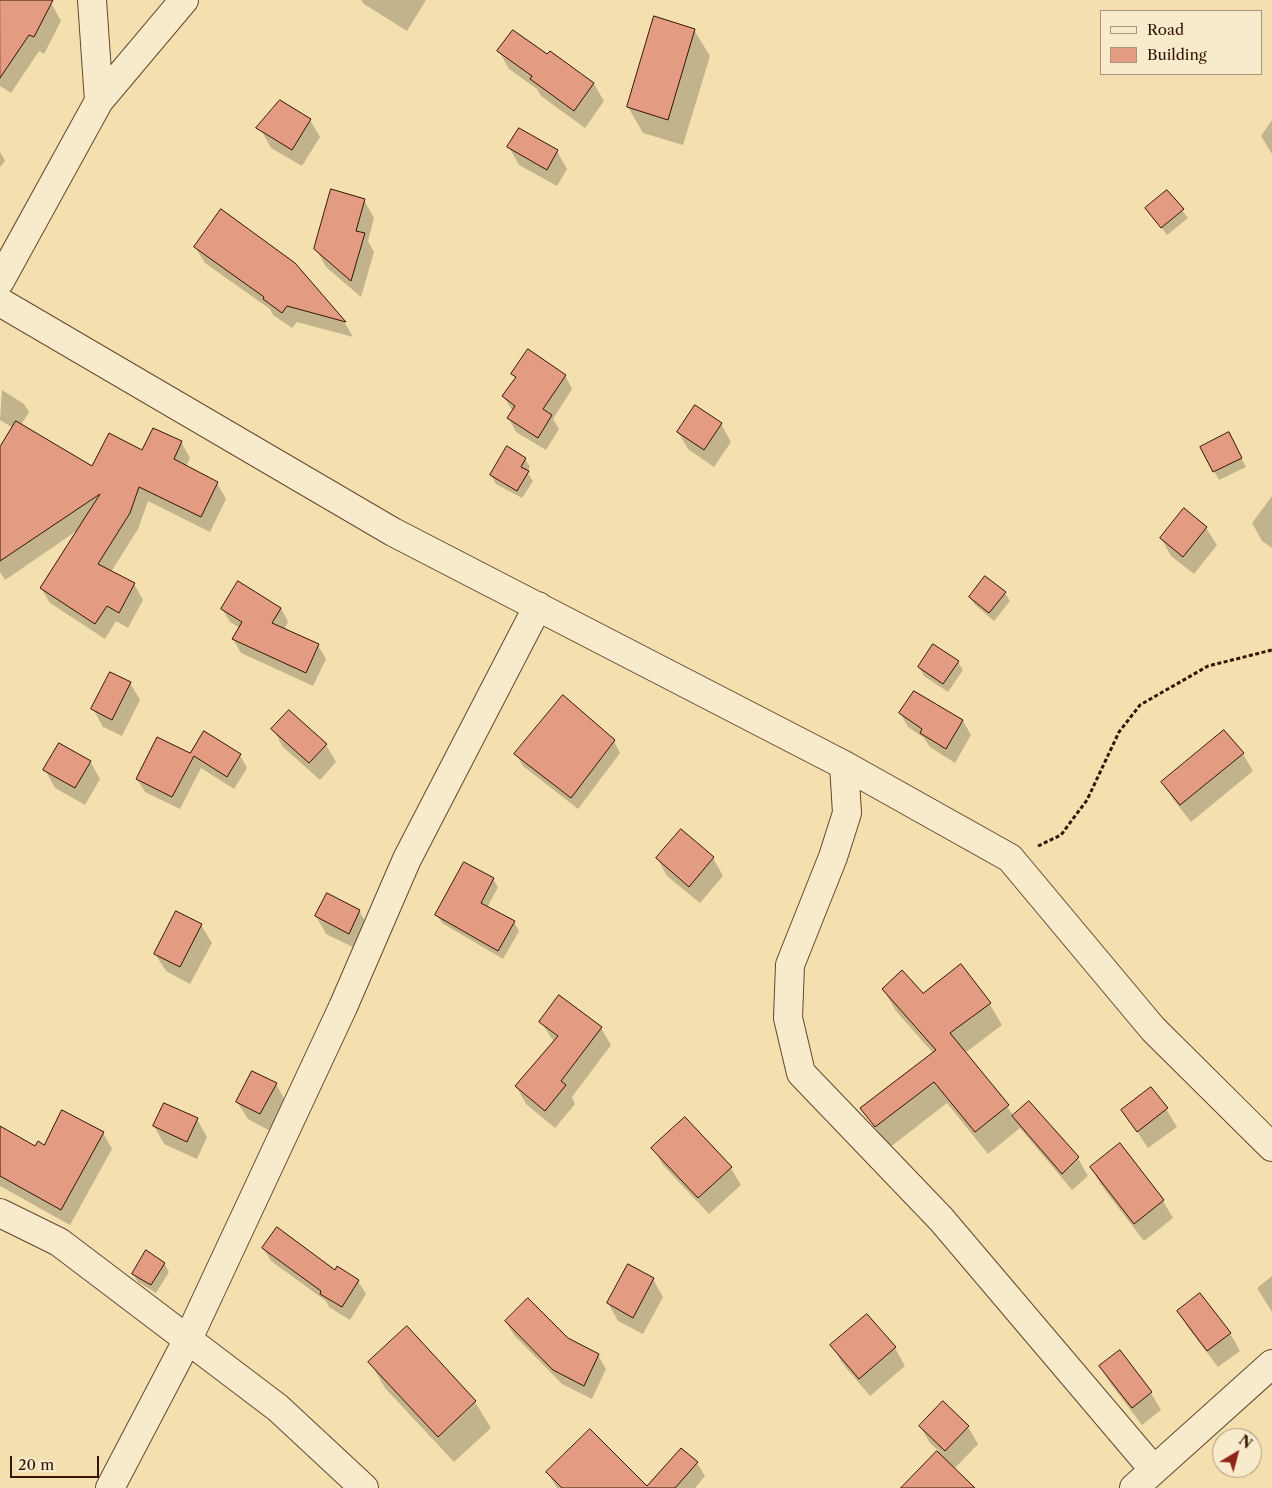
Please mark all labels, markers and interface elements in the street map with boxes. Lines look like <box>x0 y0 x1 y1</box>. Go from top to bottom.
legend <box>1100 10 1262 75</box>
text: Road <box>1147 20 1184 39</box>
text: Building <box>1147 45 1207 64</box>
north arrow <box>1212 1428 1262 1478</box>
text: N <box>1235 1431 1256 1453</box>
scale bar <box>12 1446 101 1478</box>
text: 20 m <box>18 1455 54 1474</box>

